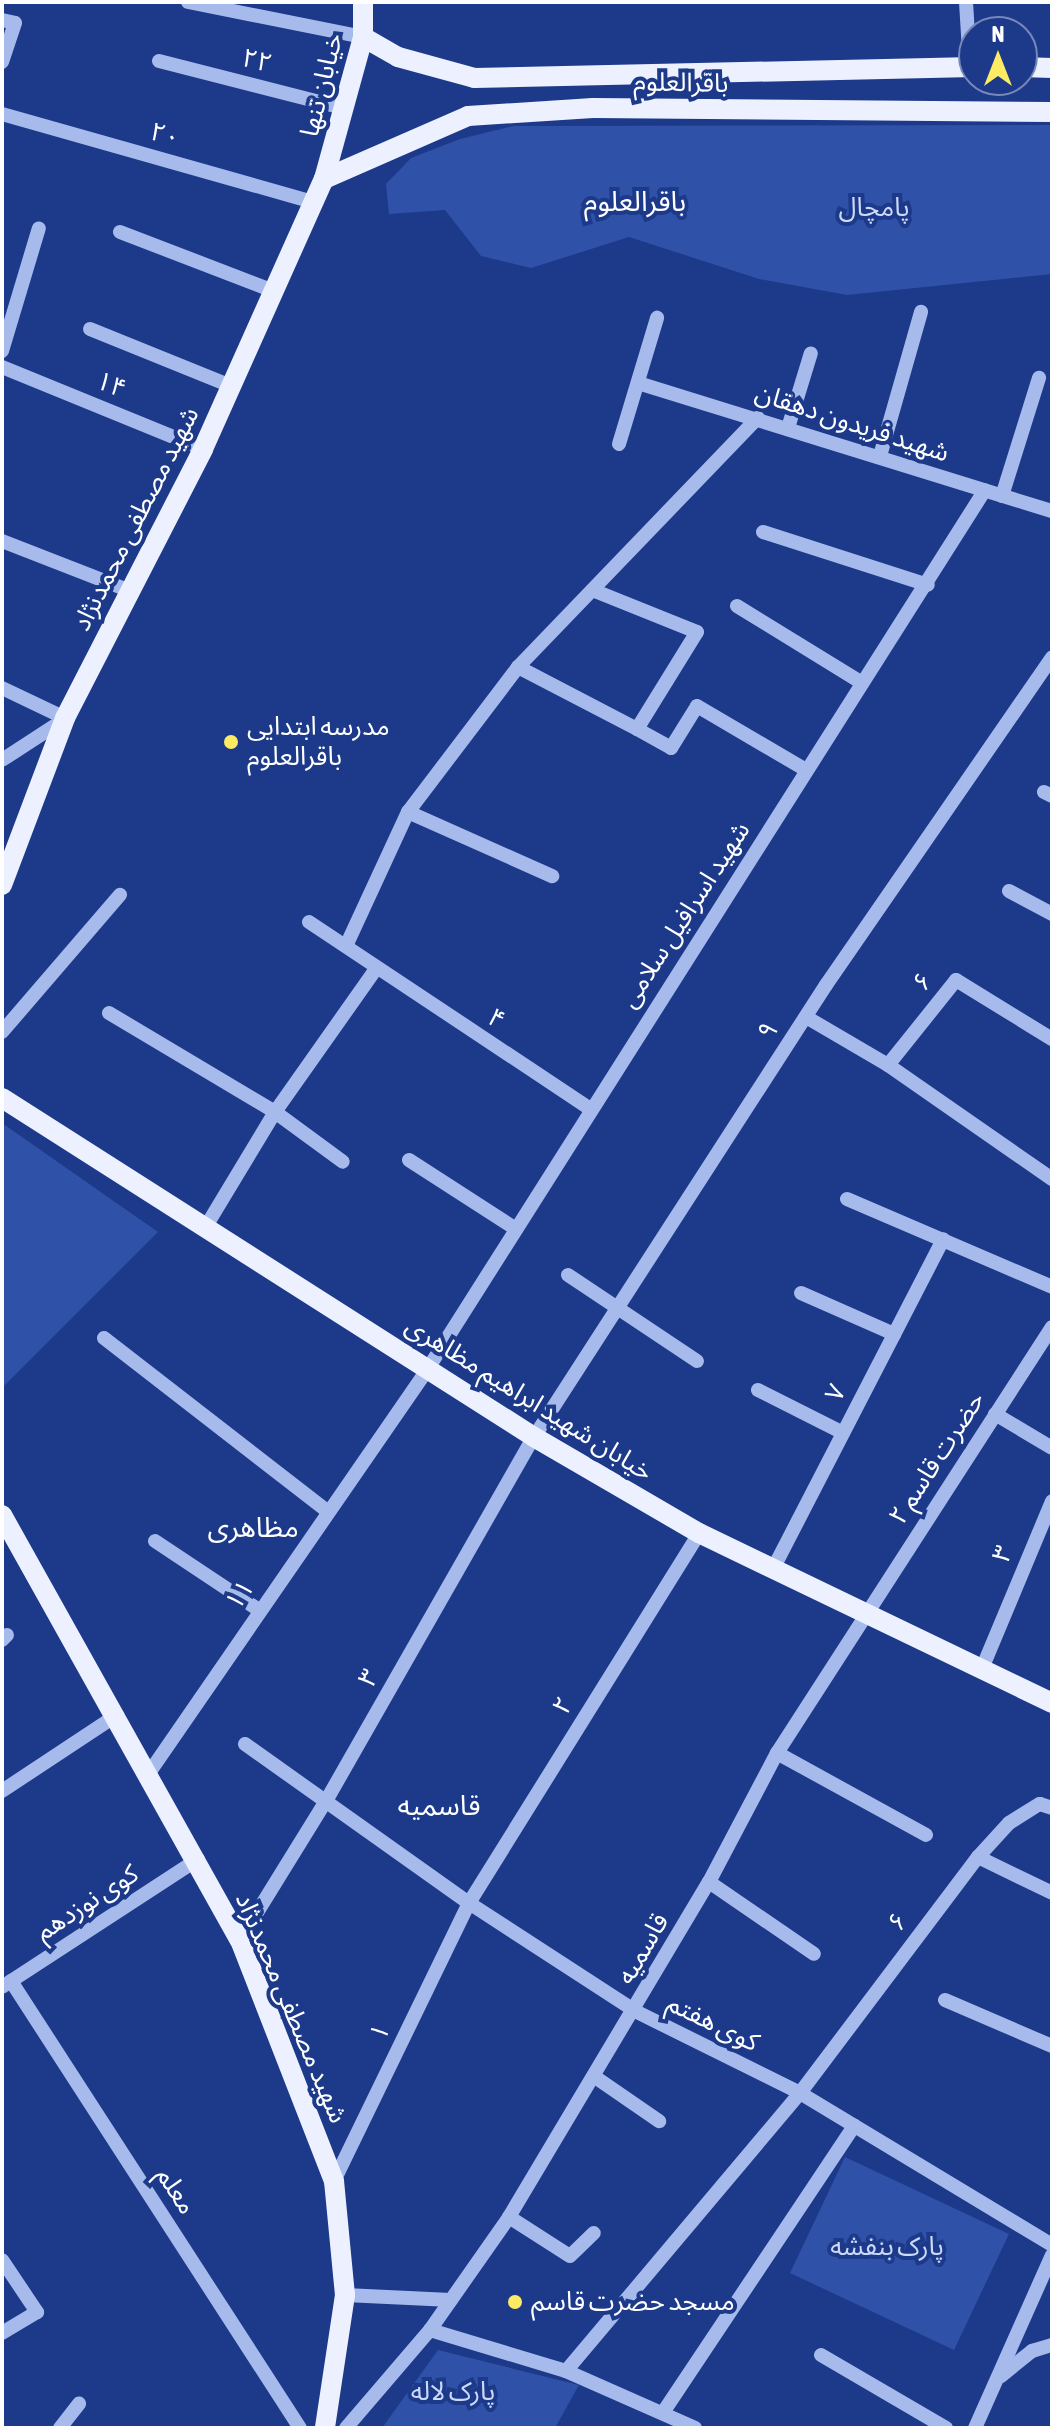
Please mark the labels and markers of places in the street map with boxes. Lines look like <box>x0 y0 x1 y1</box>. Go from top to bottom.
place label: مدرسه ابتدایی باقرالعلوم <box>247 711 390 772</box>
marker: مدرسه ابتدایی باقرالعلوم <box>222 733 240 751</box>
place label: مسجد حضرت قاسم <box>531 2286 735 2318</box>
marker: مسجد حضرت قاسم <box>506 2293 524 2311</box>

